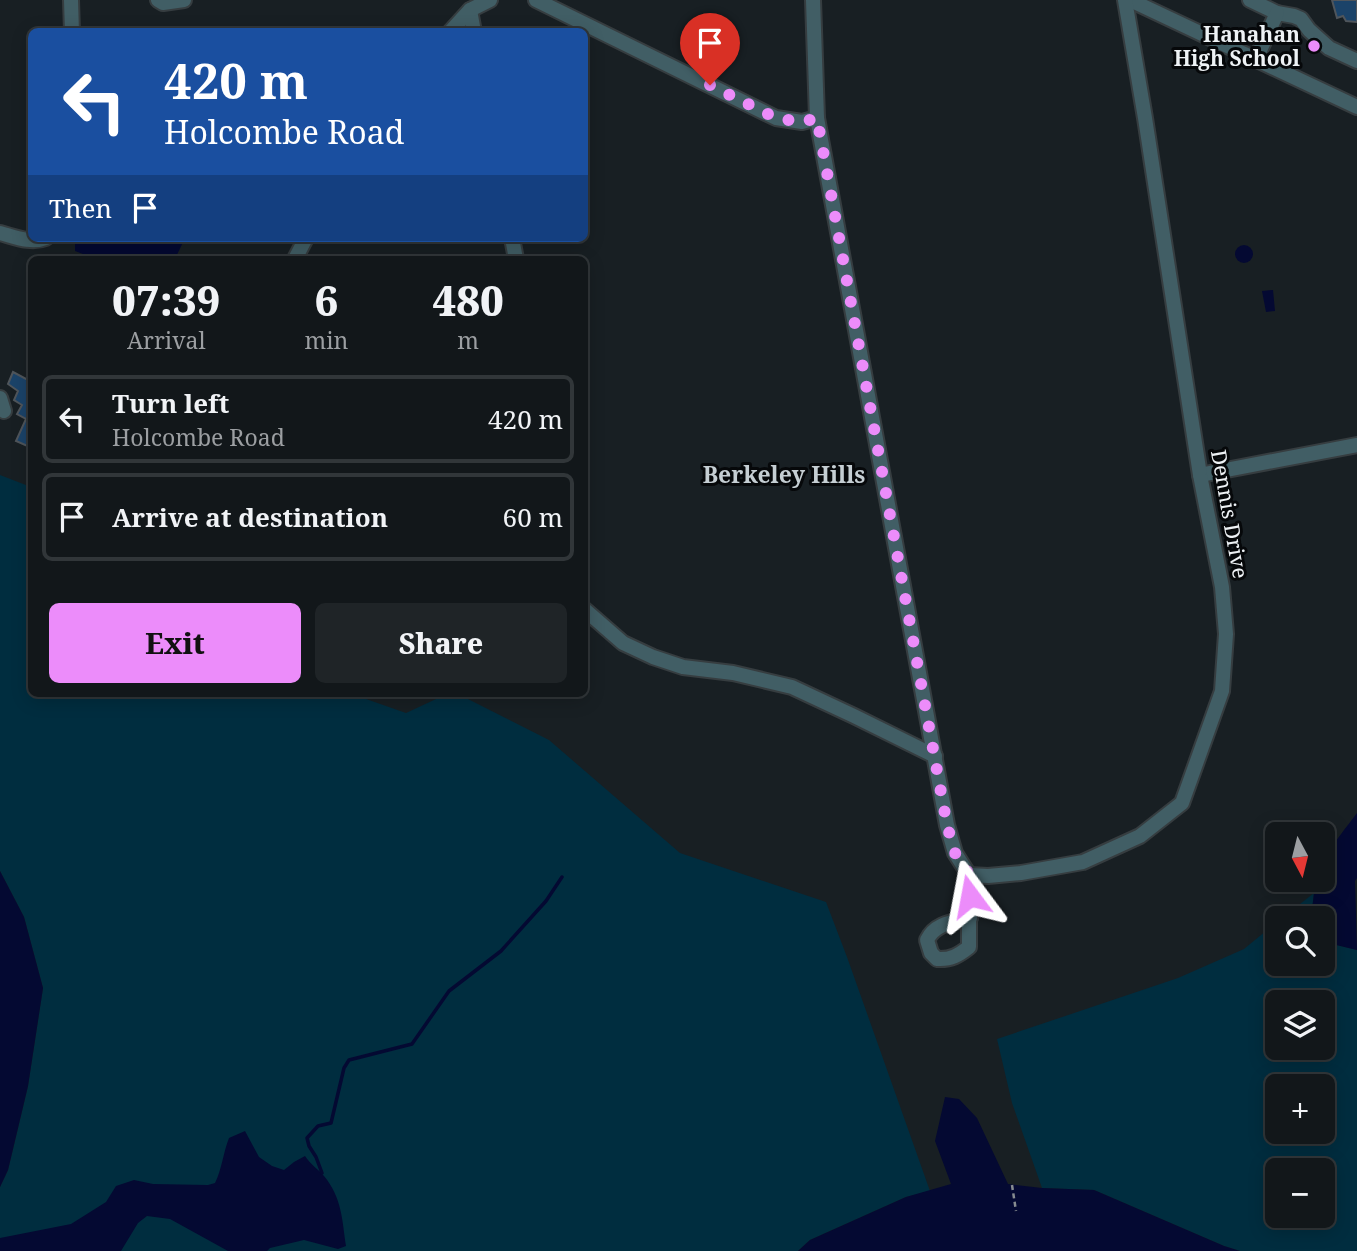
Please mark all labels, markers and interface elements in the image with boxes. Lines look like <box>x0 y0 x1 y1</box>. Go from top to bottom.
pin <box>680 13 740 85</box>
place label: Hanahan High School <box>1174 20 1301 72</box>
icon: arrive <box>691 24 729 62</box>
marker: Hanahan High School <box>1306 38 1322 54</box>
text: 420 m <box>164 47 308 113</box>
icon: left <box>49 56 140 147</box>
text: Holcombe Road <box>164 110 404 153</box>
icon: arrive <box>126 189 164 227</box>
text: Then <box>49 190 112 226</box>
text: 07:39 <box>112 271 220 328</box>
text: 6 <box>315 271 338 328</box>
text: 480 <box>432 271 504 328</box>
text: Arrival <box>127 324 206 356</box>
text: min <box>304 324 348 356</box>
text: m <box>457 324 479 356</box>
text: Turn left <box>112 385 229 421</box>
icon: left <box>53 400 91 438</box>
text: 420 m <box>488 401 563 437</box>
text: Holcombe Road <box>112 421 285 453</box>
street label: Dennis Drive <box>1205 447 1255 581</box>
district label: Berkeley Hills <box>703 458 865 490</box>
icon: arrive <box>53 498 91 536</box>
text: Arrive at destination <box>112 499 388 535</box>
text: 60 m <box>503 499 563 535</box>
button: Exit <box>49 603 301 683</box>
button: Share <box>315 603 567 683</box>
north arrow <box>1265 822 1335 892</box>
map controls <box>1265 822 1335 1228</box>
position arrow <box>933 859 1007 933</box>
button: search <box>1265 906 1335 976</box>
button: layers <box>1265 990 1335 1060</box>
button: + <box>1265 1074 1335 1144</box>
button: − <box>1265 1158 1335 1228</box>

